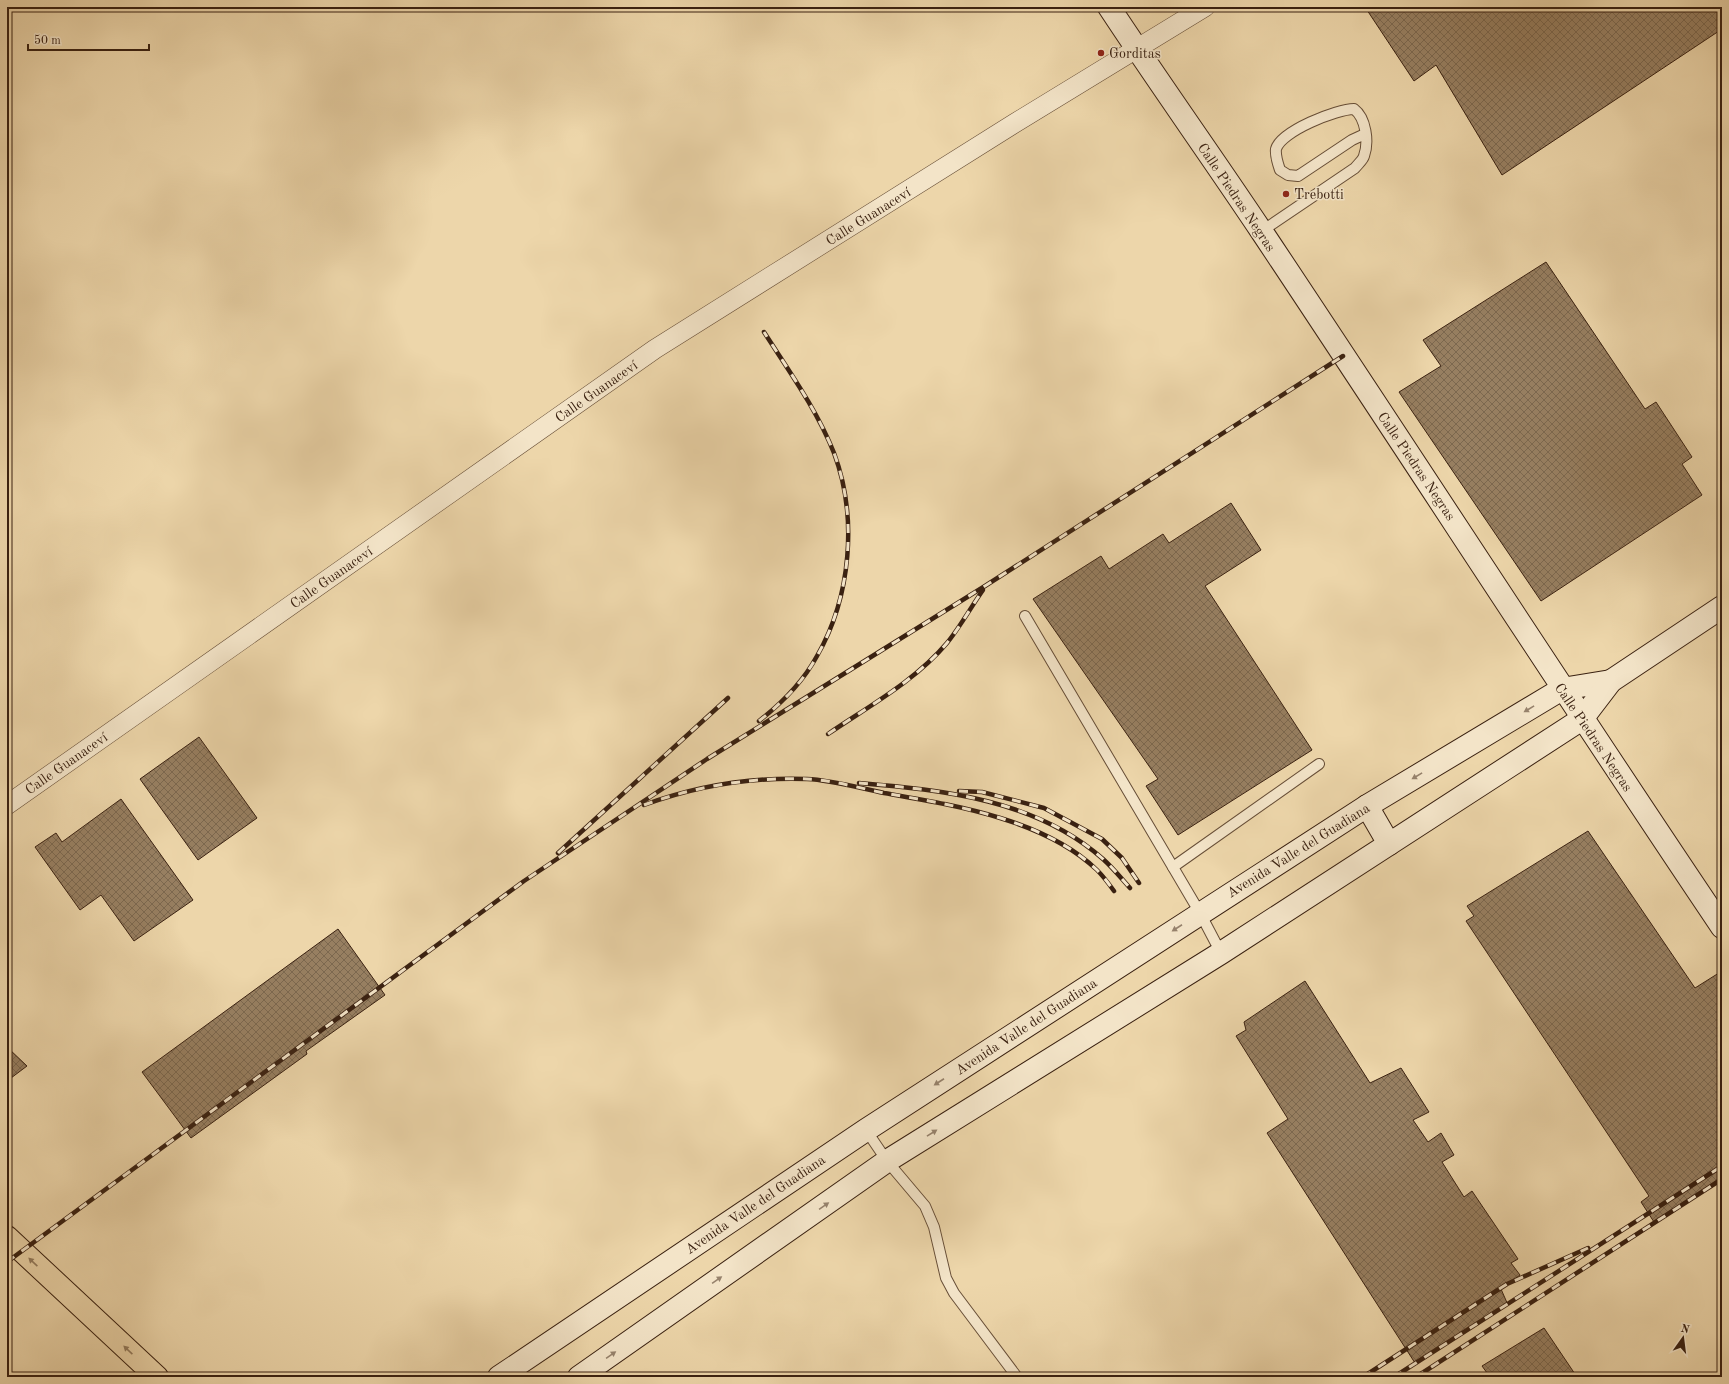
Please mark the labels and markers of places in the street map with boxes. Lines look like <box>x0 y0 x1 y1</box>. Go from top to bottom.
place label: Gorditas <box>1109 47 1161 61</box>
marker: Gorditas <box>1096 48 1106 58</box>
place label: Trebotti <box>1294 188 1344 202</box>
marker: Trebotti <box>1281 189 1291 199</box>

